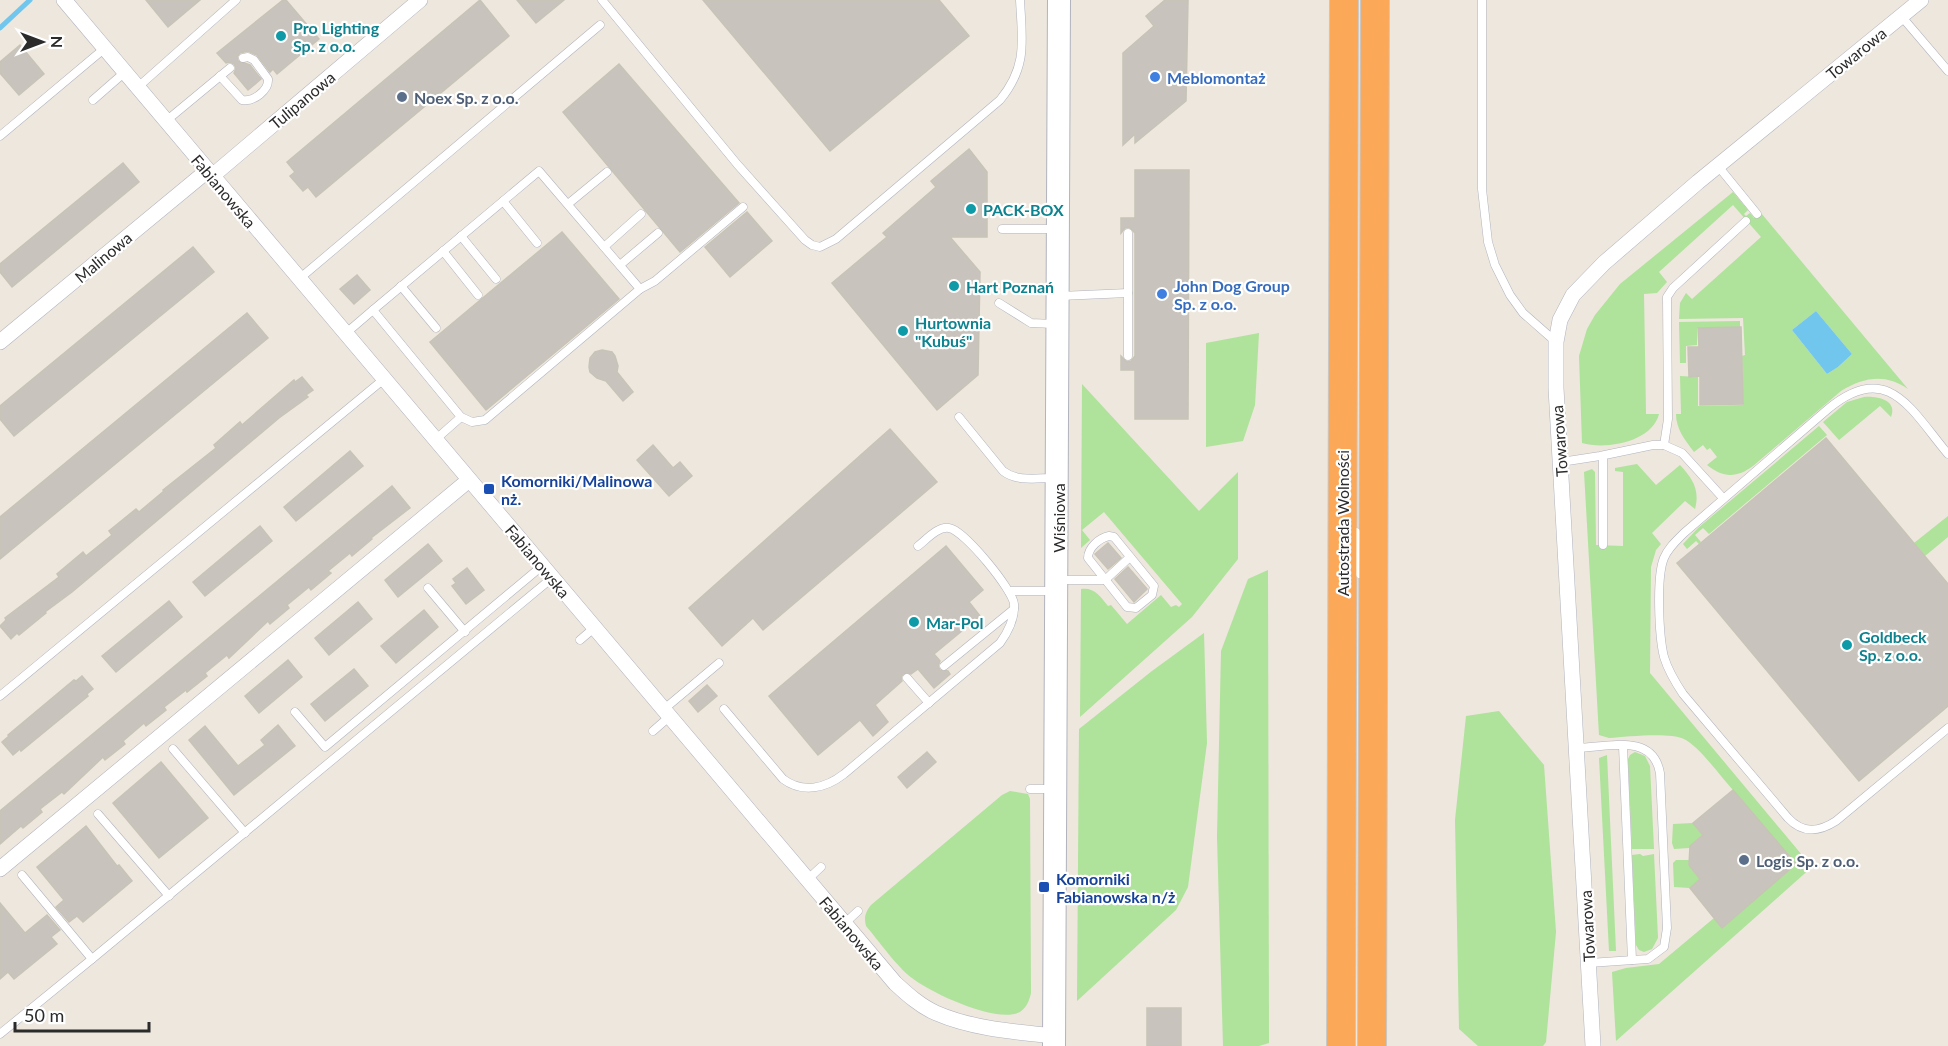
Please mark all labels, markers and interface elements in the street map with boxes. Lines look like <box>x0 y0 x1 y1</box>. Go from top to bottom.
north arrow <box>12 12 72 72</box>
place label: Pro Lighting Sp. z o.o. <box>293 18 380 55</box>
street label: Towarowa <box>1822 23 1890 83</box>
marker: Pro Lighting Sp. z o.o. <box>274 29 288 43</box>
text: N <box>48 36 67 48</box>
street label: Tulipanowa <box>265 67 339 133</box>
place label: Meblomontaż <box>1167 68 1266 87</box>
marker: Meblomontaż <box>1148 70 1162 84</box>
place label: Noex Sp. z o.o. <box>414 88 519 107</box>
marker: Noex Sp. z o.o. <box>395 90 409 104</box>
street label: Fabianowska <box>188 150 260 232</box>
place label: PACK-BOX <box>983 200 1064 219</box>
marker: PACK-BOX <box>964 202 978 216</box>
street label: Malinowa <box>71 228 135 286</box>
place label: John Dog Group Sp. z o.o. <box>1174 276 1290 313</box>
place label: Hart Poznań <box>966 277 1054 296</box>
marker: Hart Poznań <box>947 279 961 293</box>
marker: John Dog Group Sp. z o.o. <box>1155 287 1169 301</box>
place label: Hurtownia "Kubuś" <box>915 313 991 350</box>
marker: Hurtownia "Kubuś" <box>896 324 910 338</box>
street label: Towarowa <box>1547 405 1571 477</box>
street label: Autostrada Wolności <box>1333 450 1352 596</box>
place label: Komorniki/Malinowa nż. <box>501 471 652 508</box>
marker: Komorniki/Malinowa nż. <box>482 482 496 496</box>
street label: Wiśniowa <box>1049 483 1068 553</box>
street label: Fabianowska <box>502 520 574 602</box>
place label: Mar-Pol <box>926 613 984 632</box>
marker: Mar-Pol <box>907 615 921 629</box>
place label: Goldbeck Sp. z o.o. <box>1859 627 1927 664</box>
marker: Goldbeck Sp. z o.o. <box>1840 638 1854 652</box>
place label: Logis Sp. z o.o. <box>1756 851 1859 870</box>
marker: Logis Sp. z o.o. <box>1737 853 1751 867</box>
place label: Komorniki Fabianowska n/ż <box>1056 869 1175 906</box>
marker: Komorniki Fabianowska n/ż <box>1037 880 1051 894</box>
street label: Towarowa <box>1576 890 1598 962</box>
street label: Fabianowska <box>816 892 888 974</box>
scale bar <box>15 995 148 1033</box>
text: 50 m <box>24 1004 64 1026</box>

